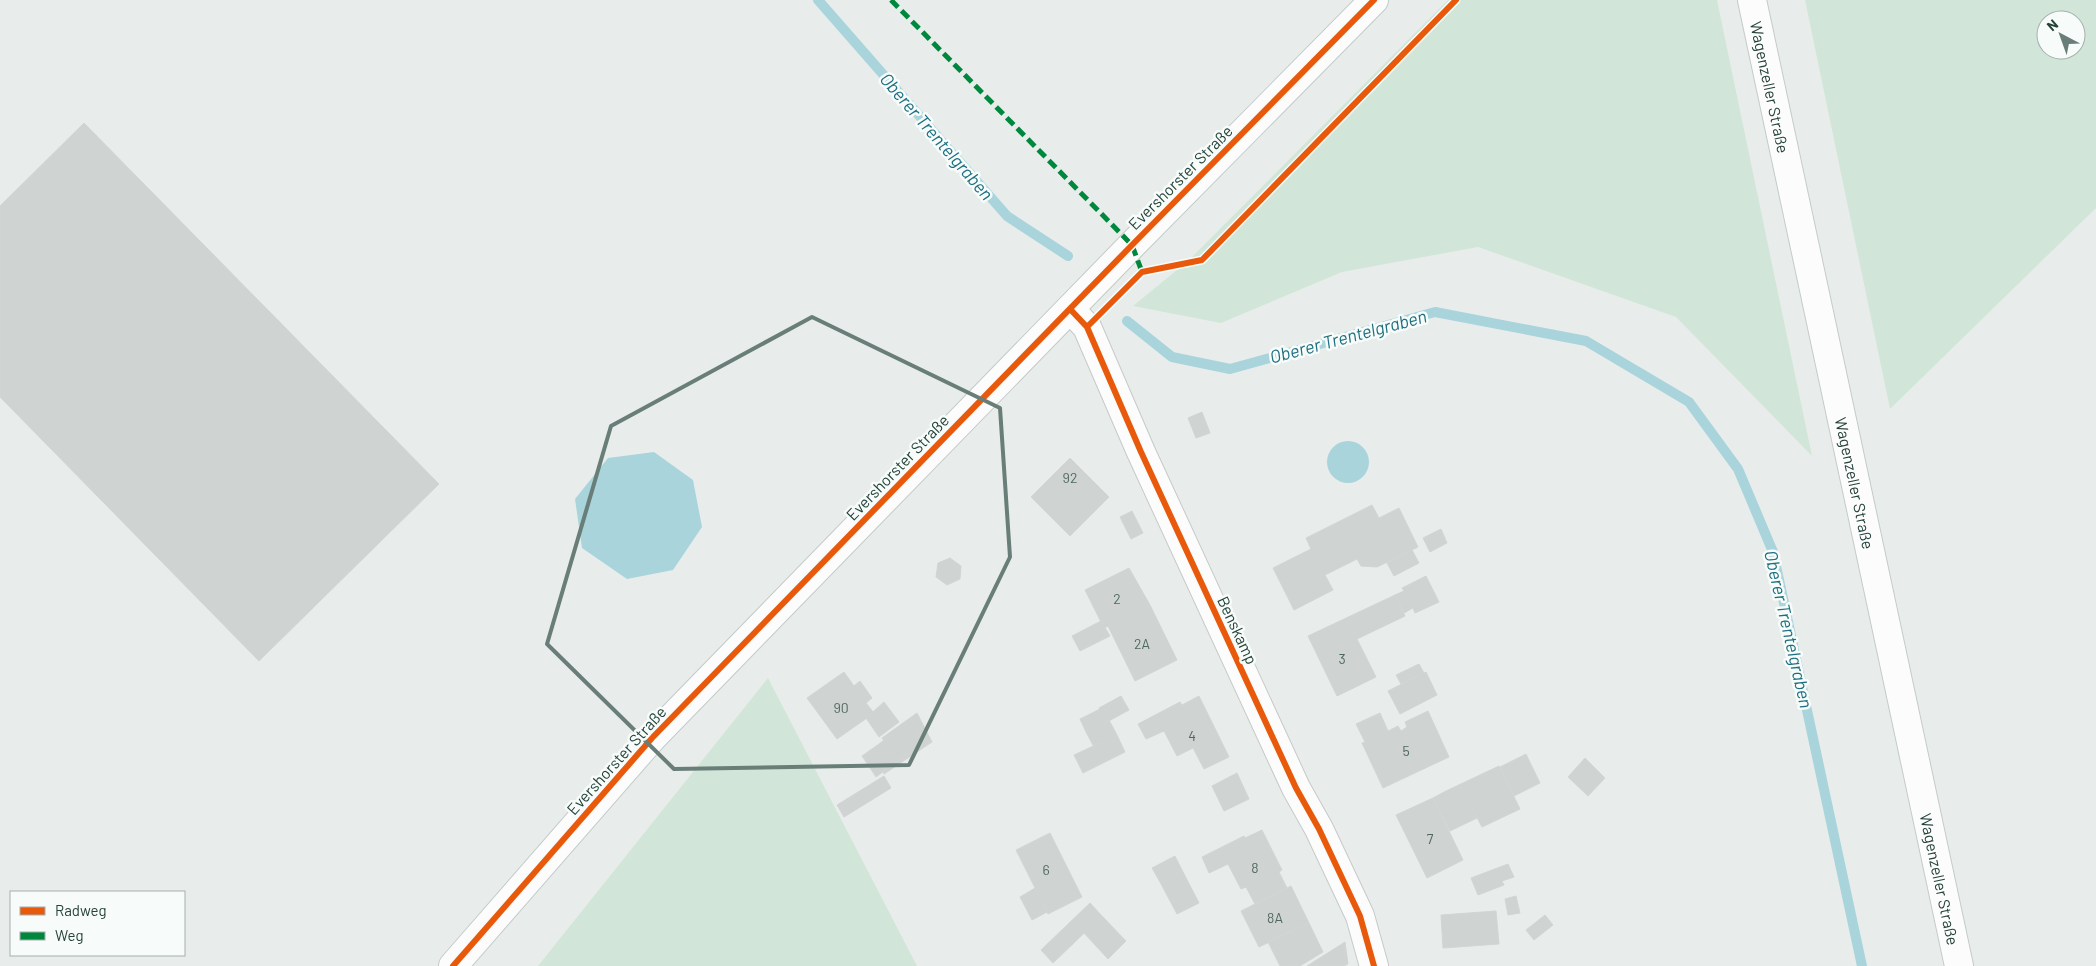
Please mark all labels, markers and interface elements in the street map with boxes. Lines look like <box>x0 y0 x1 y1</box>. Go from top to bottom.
north arrow <box>2036 10 2086 60</box>
text: N <box>2043 15 2061 34</box>
street label: Wagenzeller Straße <box>1747 19 1794 155</box>
water label: Oberer Trentelgraben <box>876 68 998 204</box>
street label: Evershorster Straße <box>1124 121 1236 233</box>
water label: Oberer Trentelgraben <box>1267 304 1429 368</box>
street label: Evershorster Straße <box>842 410 952 524</box>
street label: Wagenzeller Straße <box>1832 415 1879 551</box>
house number: 92 <box>1063 469 1077 486</box>
water label: Oberer Trentelgraben <box>1760 548 1818 710</box>
house number: 2 <box>1113 590 1121 607</box>
street label: Benskamp <box>1214 593 1262 667</box>
house number: 2A <box>1134 635 1150 652</box>
house number: 3 <box>1338 650 1346 667</box>
house number: 90 <box>833 699 849 716</box>
street label: Evershorster Straße <box>562 702 670 818</box>
house number: 4 <box>1188 727 1196 744</box>
house number: 5 <box>1402 742 1410 759</box>
street label: Wagenzeller Straße <box>1917 811 1964 947</box>
house number: 7 <box>1427 830 1434 847</box>
house number: 8 <box>1251 859 1259 876</box>
house number: 6 <box>1042 861 1050 878</box>
legend <box>10 891 185 956</box>
text: Radweg <box>55 901 107 919</box>
house number: 8A <box>1267 909 1283 926</box>
text: Weg <box>55 926 83 944</box>

